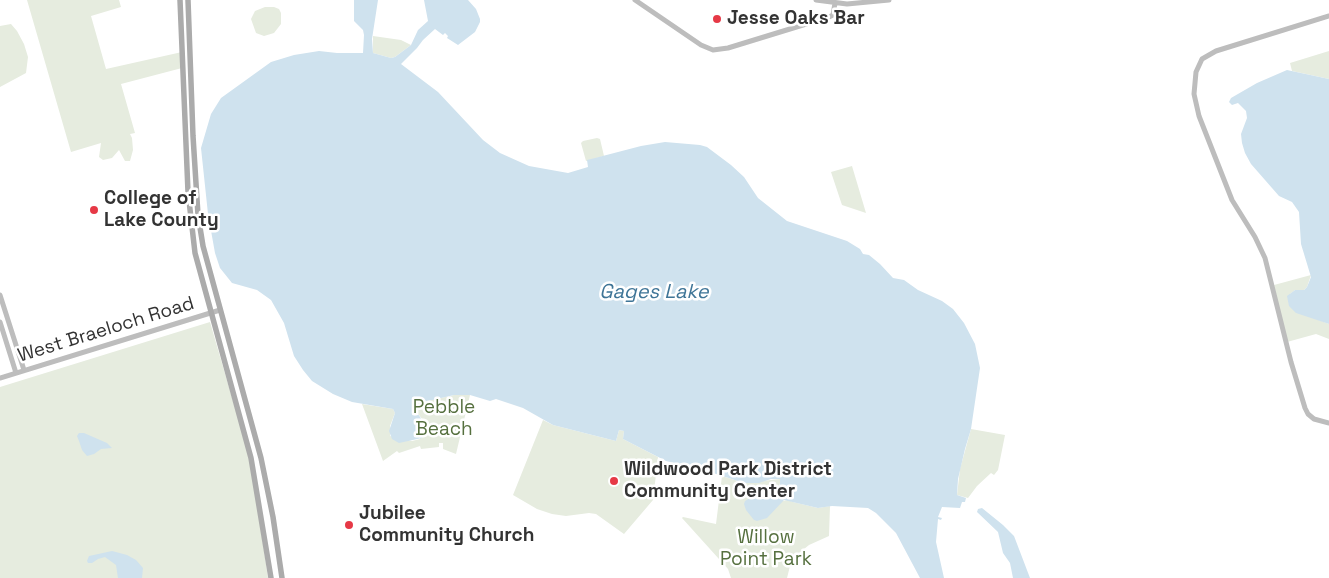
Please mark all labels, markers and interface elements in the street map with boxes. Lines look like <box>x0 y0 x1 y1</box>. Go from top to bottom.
place label: Jesse Oaks Bar <box>727 8 865 30</box>
marker: Jesse Oaks Bar <box>711 13 723 25</box>
place label: College of Lake County <box>104 188 219 232</box>
marker: College of Lake County <box>88 204 100 216</box>
water label: Gages Lake <box>599 281 709 305</box>
street label: West Braeloch Road <box>15 292 197 368</box>
park label: Pebble Beach <box>413 397 475 441</box>
place label: Wildwood Park District Community Center <box>624 459 832 503</box>
marker: Wildwood Park District Community Center <box>608 475 620 487</box>
place label: Jubilee Community Church <box>359 503 534 547</box>
marker: Jubilee Community Church <box>343 519 355 531</box>
park label: Willow Point Park <box>720 527 812 571</box>

